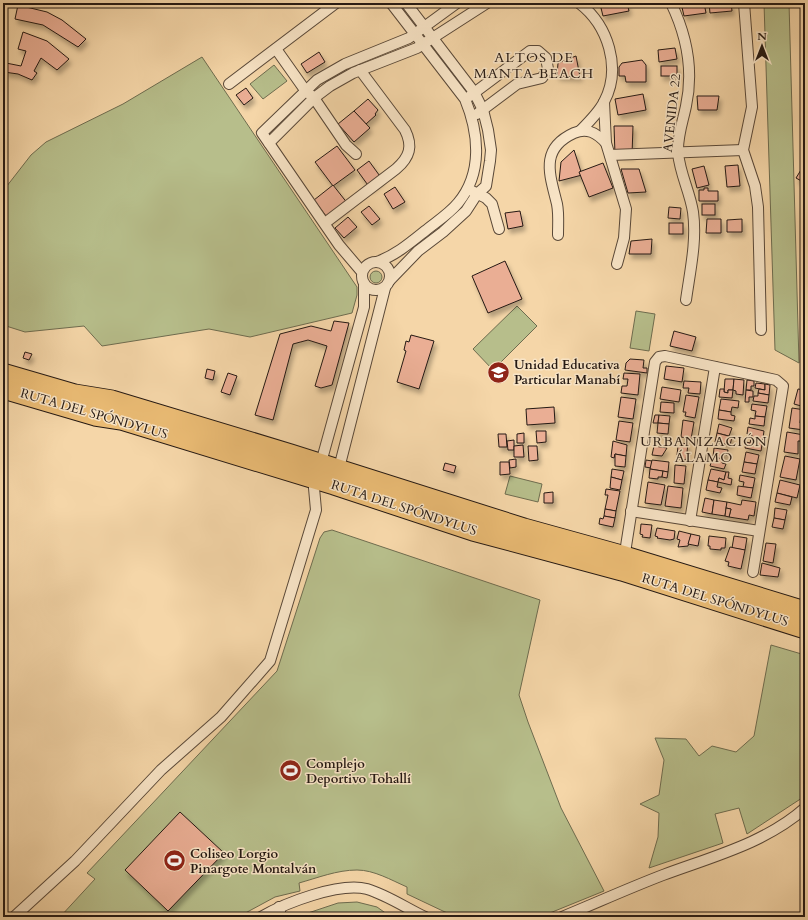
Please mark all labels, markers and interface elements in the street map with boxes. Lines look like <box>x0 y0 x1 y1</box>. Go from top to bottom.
north arrow <box>742 26 782 66</box>
text: N <box>757 29 767 44</box>
district label: ALTOS DE MANTA BEACH <box>474 48 594 83</box>
street label: AVENIDA 22 <box>659 72 685 153</box>
place label: Unidad Educativa Particular Manabí <box>514 356 620 389</box>
school or university icon: Unidad Educativa Particular Manabí <box>486 359 512 385</box>
street label: RUTA DEL SPÓNDYLUS <box>18 384 170 444</box>
district label: URBANIZACIÓN ÁLAMO <box>640 432 768 467</box>
street label: RUTA DEL SPÓNDYLUS <box>329 476 479 540</box>
street label: RUTA DEL SPÓNDYLUS <box>639 569 791 631</box>
place label: Complejo Deportivo Tohallí <box>306 755 411 788</box>
sports icon: Complejo Deportivo Tohallí <box>278 758 304 784</box>
place label: Coliseo Lorgio Pinargote Montalván <box>190 845 317 878</box>
sports icon: Coliseo Lorgio Pinargote Montalván <box>161 848 187 874</box>

